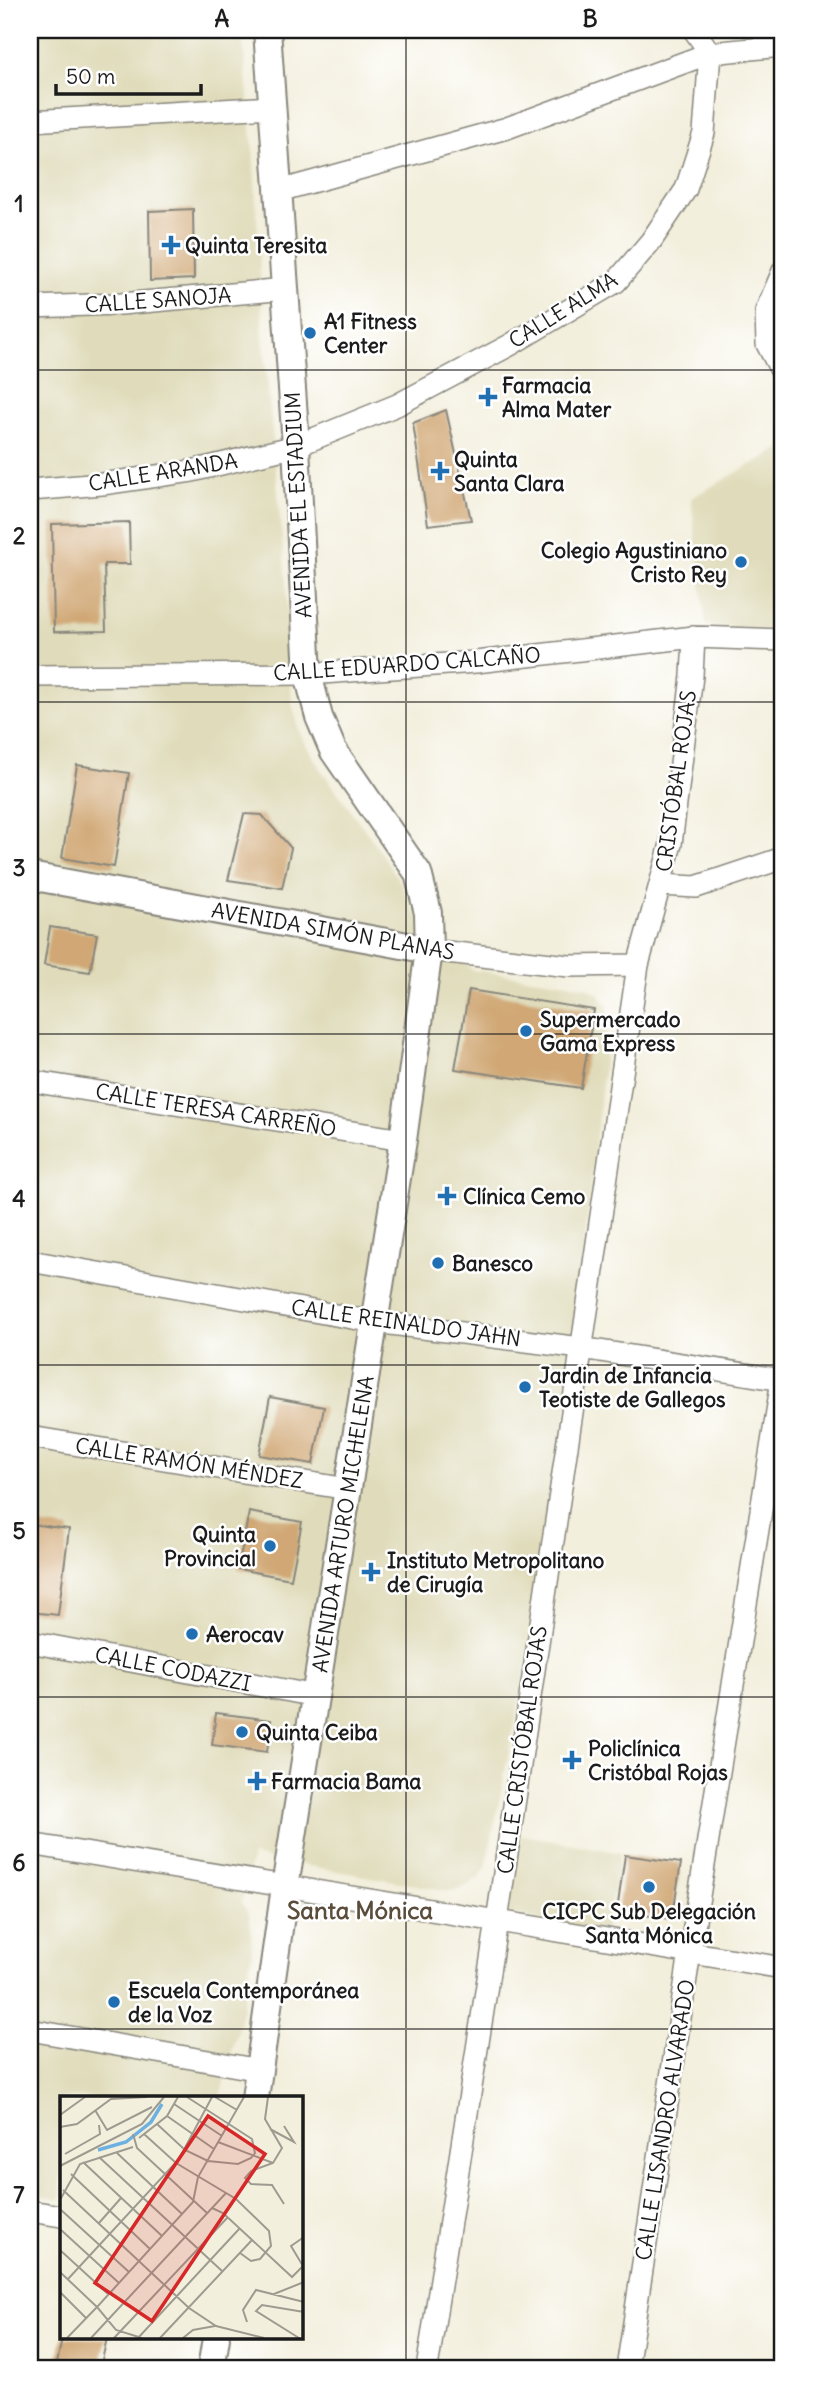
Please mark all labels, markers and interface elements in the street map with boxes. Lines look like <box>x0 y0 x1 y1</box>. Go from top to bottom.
text: A <box>215 4 230 33</box>
text: B <box>582 4 598 33</box>
scale bar <box>56 52 201 96</box>
text: 50 m <box>66 63 115 90</box>
text: 1 <box>14 189 24 218</box>
place label: Quinta Teresita <box>185 232 327 259</box>
marker: Quinta Teresita <box>163 237 179 253</box>
street label: CALLE ALMA <box>504 266 622 354</box>
street label: CALLE SANOJA <box>84 281 232 319</box>
place label: A1 Fitness Center <box>324 308 417 359</box>
marker: A1 Fitness Center <box>302 325 318 341</box>
place label: Farmacia Alma Mater <box>502 372 612 423</box>
marker: Farmacia Alma Mater <box>480 389 496 405</box>
street label: AVENIDA EL ESTADIUM <box>279 391 317 619</box>
place label: Quinta Santa Clara <box>454 446 565 497</box>
street label: CALLE ARANDA <box>86 447 240 497</box>
marker: Quinta Santa Clara <box>432 463 448 479</box>
text: 2 <box>13 521 26 550</box>
place label: Colegio Agustiniano Cristo Rey <box>541 537 727 588</box>
marker: Colegio Agustiniano Cristo Rey <box>733 554 749 570</box>
street label: CALLE EDUARDO CALCAÑO <box>272 641 542 687</box>
street label: CRISTÓBAL ROJAS <box>650 689 702 873</box>
text: 3 <box>12 853 26 882</box>
street label: AVENIDA SIMÓN PLANAS <box>209 896 457 966</box>
place label: Supermercado Gama Express <box>540 1006 681 1057</box>
marker: Supermercado Gama Express <box>518 1023 534 1039</box>
street label: CALLE TERESA CARREÑO <box>94 1078 338 1142</box>
place label: Clínica Cemo <box>463 1183 586 1210</box>
text: 4 <box>12 1184 26 1213</box>
marker: Clínica Cemo <box>437 1186 457 1206</box>
place label: Banesco <box>452 1250 533 1277</box>
marker: Banesco <box>430 1255 446 1271</box>
street label: CALLE REINALDO JAHN <box>289 1293 523 1353</box>
place label: Jardin de Infancia Teotiste de Gallegos <box>539 1362 726 1413</box>
street label: AVENIDA ARTURO MICHELENA <box>306 1374 380 1674</box>
marker: Jardin de Infancia Teotiste de Gallegos <box>517 1379 533 1395</box>
street label: CALLE RAMÓN MÉNDEZ <box>73 1432 305 1494</box>
text: 5 <box>12 1516 26 1545</box>
place label: Quinta Provincial <box>164 1521 256 1572</box>
marker: Quinta Provincial <box>262 1538 278 1554</box>
place label: Instituto Metropolitano de Cirugía <box>387 1547 605 1598</box>
marker: Instituto Metropolitano de Cirugía <box>361 1562 381 1582</box>
place label: Aerocav <box>206 1621 284 1648</box>
street label: CALLE CRISTÓBAL ROJAS <box>491 1624 553 1876</box>
marker: Aerocav <box>184 1626 200 1642</box>
street label: CALLE CODAZZI <box>93 1641 253 1697</box>
place label: Quinta Ceiba <box>256 1719 378 1746</box>
marker: Quinta Ceiba <box>234 1724 250 1740</box>
place label: Policlínica Cristóbal Rojas <box>588 1735 728 1786</box>
marker: Policlínica Cristóbal Rojas <box>562 1750 582 1770</box>
place label: Farmacia Bama <box>271 1768 421 1795</box>
marker: Farmacia Bama <box>249 1773 265 1789</box>
text: 6 <box>12 1848 26 1877</box>
marker: CICPC Sub Delegación Santa Mónica <box>641 1879 657 1895</box>
district label: Santa Mónica <box>287 1895 433 1925</box>
place label: CICPC Sub Delegación Santa Mónica <box>542 1898 756 1949</box>
place label: Escuela Contemporánea de la Voz <box>128 1977 359 2028</box>
street label: CALLE LISANDRO ALVARADO <box>629 1977 701 2263</box>
marker: Escuela Contemporánea de la Voz <box>106 1994 122 2010</box>
inset map <box>60 2096 303 2340</box>
text: 7 <box>13 2180 25 2209</box>

